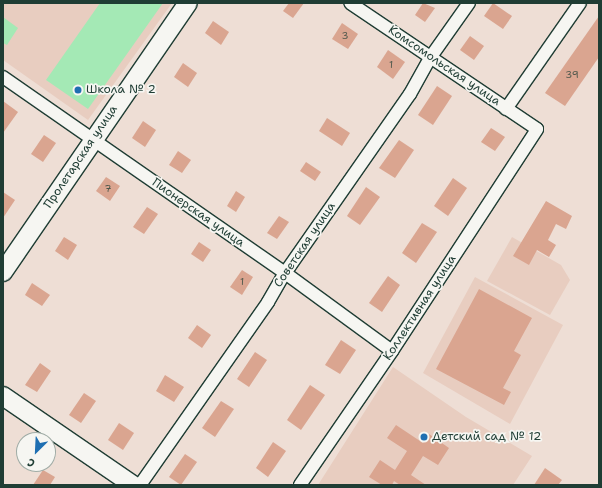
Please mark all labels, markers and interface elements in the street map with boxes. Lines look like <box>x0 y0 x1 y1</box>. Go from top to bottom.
street label: Комсомольская улица <box>385 23 503 109</box>
house number: 3 <box>342 30 348 42</box>
house number: 1 <box>389 59 393 71</box>
house number: 39 <box>565 69 579 81</box>
place label: Школа № 2 <box>86 83 156 97</box>
marker: Школа № 2 <box>73 85 83 95</box>
street label: Пролетарская улица <box>41 103 121 211</box>
street label: Пионерская улица <box>149 176 247 250</box>
house number: 7 <box>105 183 111 195</box>
street label: Советская улица <box>271 200 339 290</box>
street label: Коллективная улица <box>381 253 459 363</box>
house number: 1 <box>240 276 244 288</box>
place label: Детский сад № 12 <box>432 430 541 444</box>
north arrow <box>16 432 56 472</box>
marker: Детский сад № 12 <box>419 432 429 442</box>
text: С <box>25 454 37 471</box>

